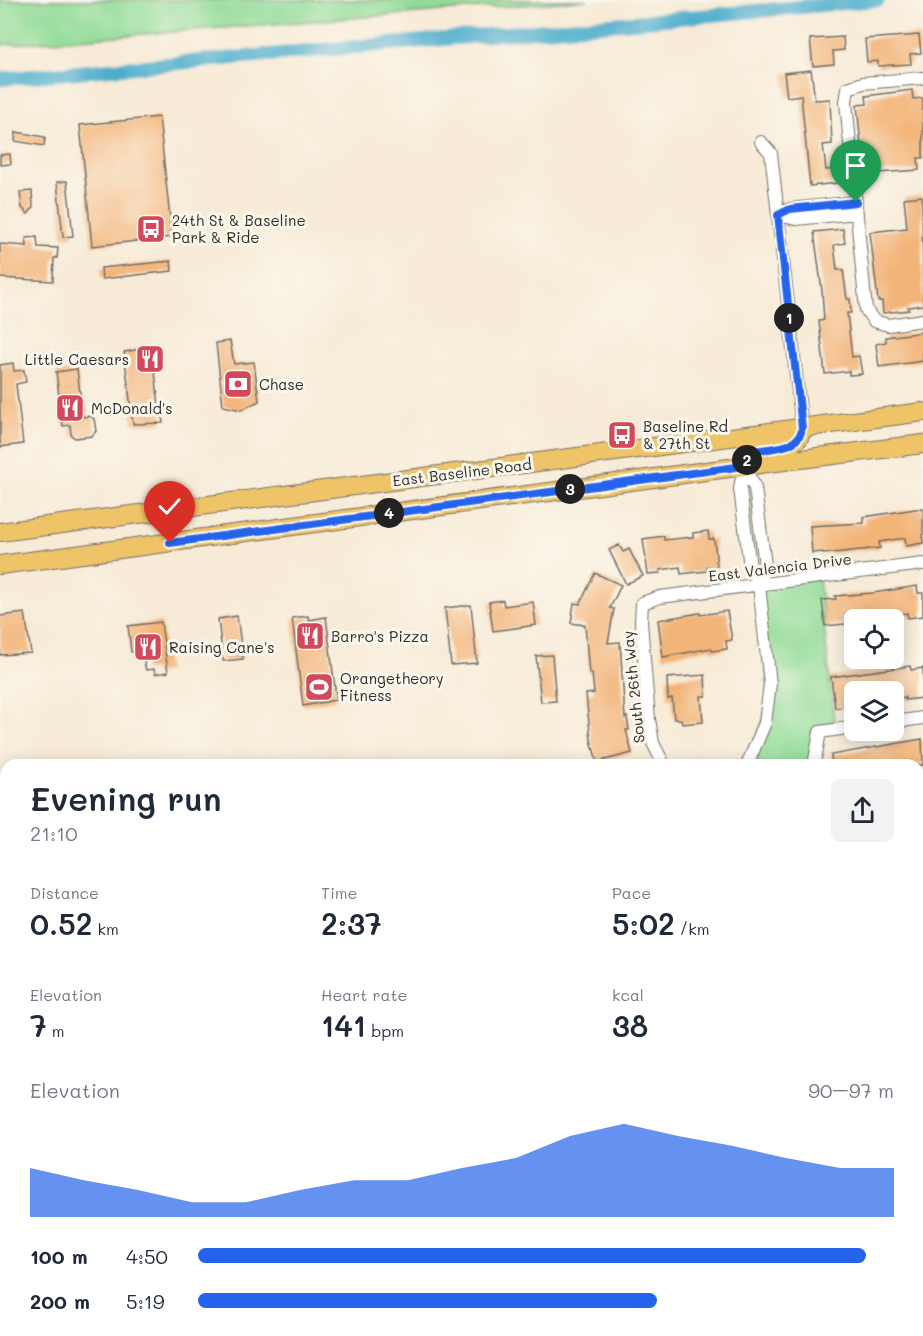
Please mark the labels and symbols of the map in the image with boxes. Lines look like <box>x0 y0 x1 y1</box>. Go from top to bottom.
pin <box>830 140 881 202</box>
place label: 24th St & Baseline Park & Ride <box>172 210 306 247</box>
bus stop icon: 24th St & Baseline Park & Ride <box>135 213 167 245</box>
pin: 1 <box>774 303 804 333</box>
restaurant icon: Little Caesars <box>134 343 166 375</box>
place label: Little Caesars <box>25 349 129 369</box>
bank icon: Chase <box>222 368 254 400</box>
place label: Chase <box>259 374 304 394</box>
restaurant icon: McDonald's <box>54 392 86 424</box>
place label: McDonald's <box>91 398 173 418</box>
place label: Baseline Rd & 27th St <box>643 416 728 453</box>
bus stop icon: Baseline Rd & 27th St <box>606 419 638 451</box>
pin: 2 <box>732 445 762 475</box>
street label: East Baseline Road <box>391 454 533 490</box>
pin: 3 <box>555 474 585 504</box>
pin <box>144 481 195 543</box>
pin: 4 <box>374 498 404 528</box>
street label: East Valencia Drive <box>707 548 853 586</box>
restaurant icon: Barro's Pizza <box>294 620 326 652</box>
place label: Barro's Pizza <box>331 626 429 646</box>
street label: South 26th Way <box>617 630 649 744</box>
restaurant icon: Raising Cane's <box>132 631 164 663</box>
place label: Raising Cane's <box>169 637 275 657</box>
place label: Orangetheory Fitness <box>340 668 444 705</box>
sports icon: Orangetheory Fitness <box>303 671 335 703</box>

